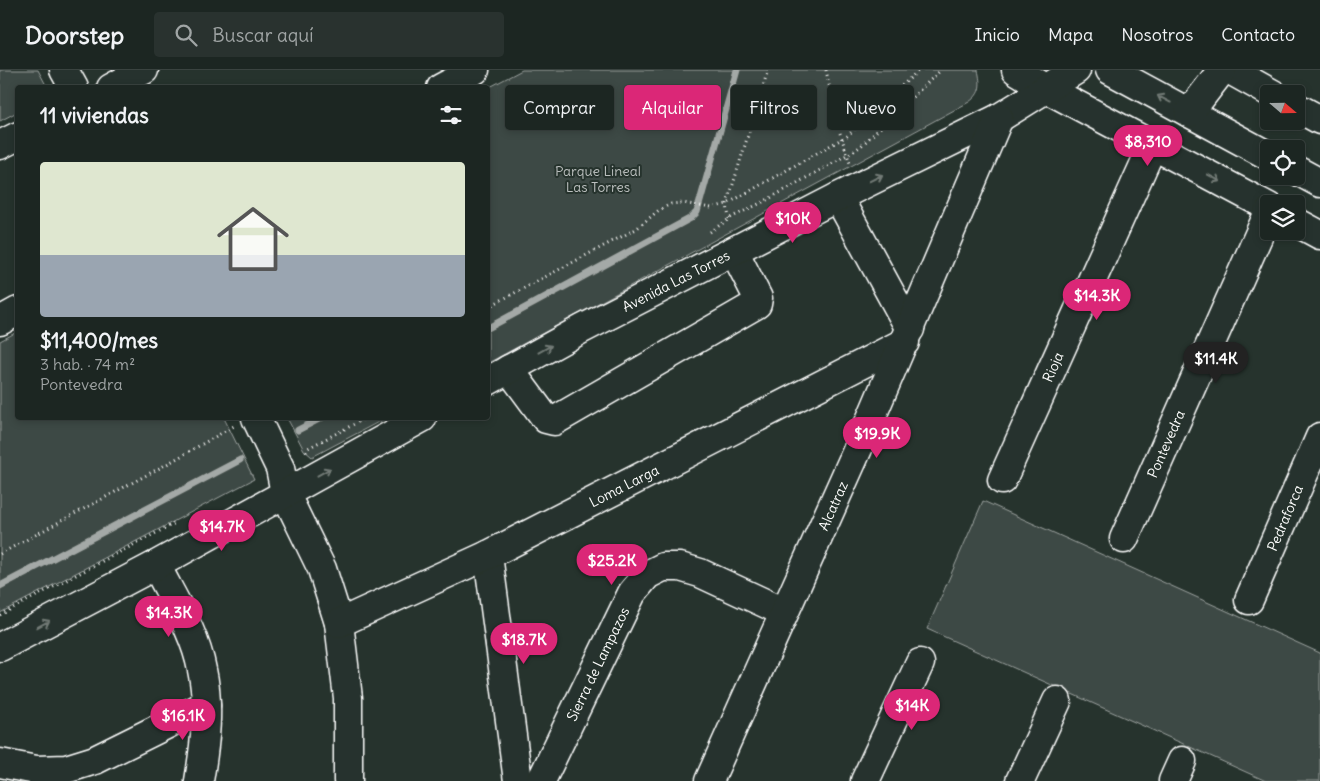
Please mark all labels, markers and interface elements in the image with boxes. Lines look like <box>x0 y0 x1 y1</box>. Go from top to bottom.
search box <box>154 12 504 57</box>
text: Doorstep <box>25 20 124 50</box>
icon: search <box>172 21 200 49</box>
text: Buscar aquí <box>212 23 314 47</box>
text: Inicio <box>974 23 1020 46</box>
text: Mapa <box>1048 23 1093 46</box>
text: Nosotros <box>1121 23 1193 46</box>
text: Contacto <box>1221 23 1295 46</box>
chip: Comprar <box>505 85 614 130</box>
chip: Alquilar <box>624 85 721 130</box>
chip: Filtros <box>731 85 817 130</box>
chip: Nuevo <box>827 85 914 130</box>
north arrow <box>1260 85 1305 130</box>
map controls <box>1260 85 1305 240</box>
one-way arrow <box>1157 94 1172 104</box>
icon: filters <box>437 101 465 129</box>
text: 11 viviendas <box>40 102 149 129</box>
pin: $8,310 <box>1107 124 1189 167</box>
text: $8,310 <box>1124 131 1172 151</box>
button: locate <box>1260 140 1305 185</box>
park label: Parque Lineal Las Torres <box>555 162 641 196</box>
one-way arrow <box>869 173 884 183</box>
one-way arrow <box>1206 173 1221 183</box>
icon: home <box>208 194 298 284</box>
button: layers <box>1260 195 1305 240</box>
pin: $10K <box>763 202 823 244</box>
text: $10K <box>775 208 811 228</box>
street label: Avenida Las Torres <box>619 246 733 316</box>
pin: $14.3K <box>1056 278 1138 321</box>
text: $14.3K <box>1074 285 1120 305</box>
text: $11,400/mes <box>40 327 158 354</box>
pin: $11.4K <box>1175 342 1257 384</box>
one-way arrow <box>538 344 553 354</box>
text: $11.4K <box>1194 348 1238 368</box>
street label: Rioja <box>1038 349 1068 385</box>
text: 3 hab. · 74 m² <box>40 354 135 374</box>
text: Pontevedra <box>40 374 123 394</box>
street label: Pontevedra <box>1143 407 1189 481</box>
pin: $19.9K <box>836 416 918 459</box>
text: $19.9K <box>854 423 900 443</box>
street label: Loma Larga <box>586 461 662 511</box>
one-way arrow <box>317 466 331 476</box>
street label: Alcatraz <box>814 478 852 533</box>
street label: Pedraforca <box>1263 482 1307 554</box>
pin: $14.7K <box>181 510 263 552</box>
text: $14.7K <box>199 516 245 536</box>
pin: $25.2K <box>571 544 653 586</box>
text: $25.2K <box>588 550 636 570</box>
pin: $14.3K <box>128 596 210 638</box>
text: $14.3K <box>146 602 192 622</box>
street label: Sierra de Lampazos <box>563 604 633 724</box>
one-way arrow <box>35 619 50 629</box>
pin: $18.7K <box>483 622 565 665</box>
text: $18.7K <box>501 629 547 649</box>
pin: $14K <box>882 688 942 731</box>
text: $14K <box>895 695 929 715</box>
pin: $16.1K <box>142 698 224 741</box>
text: $16.1K <box>161 705 205 725</box>

